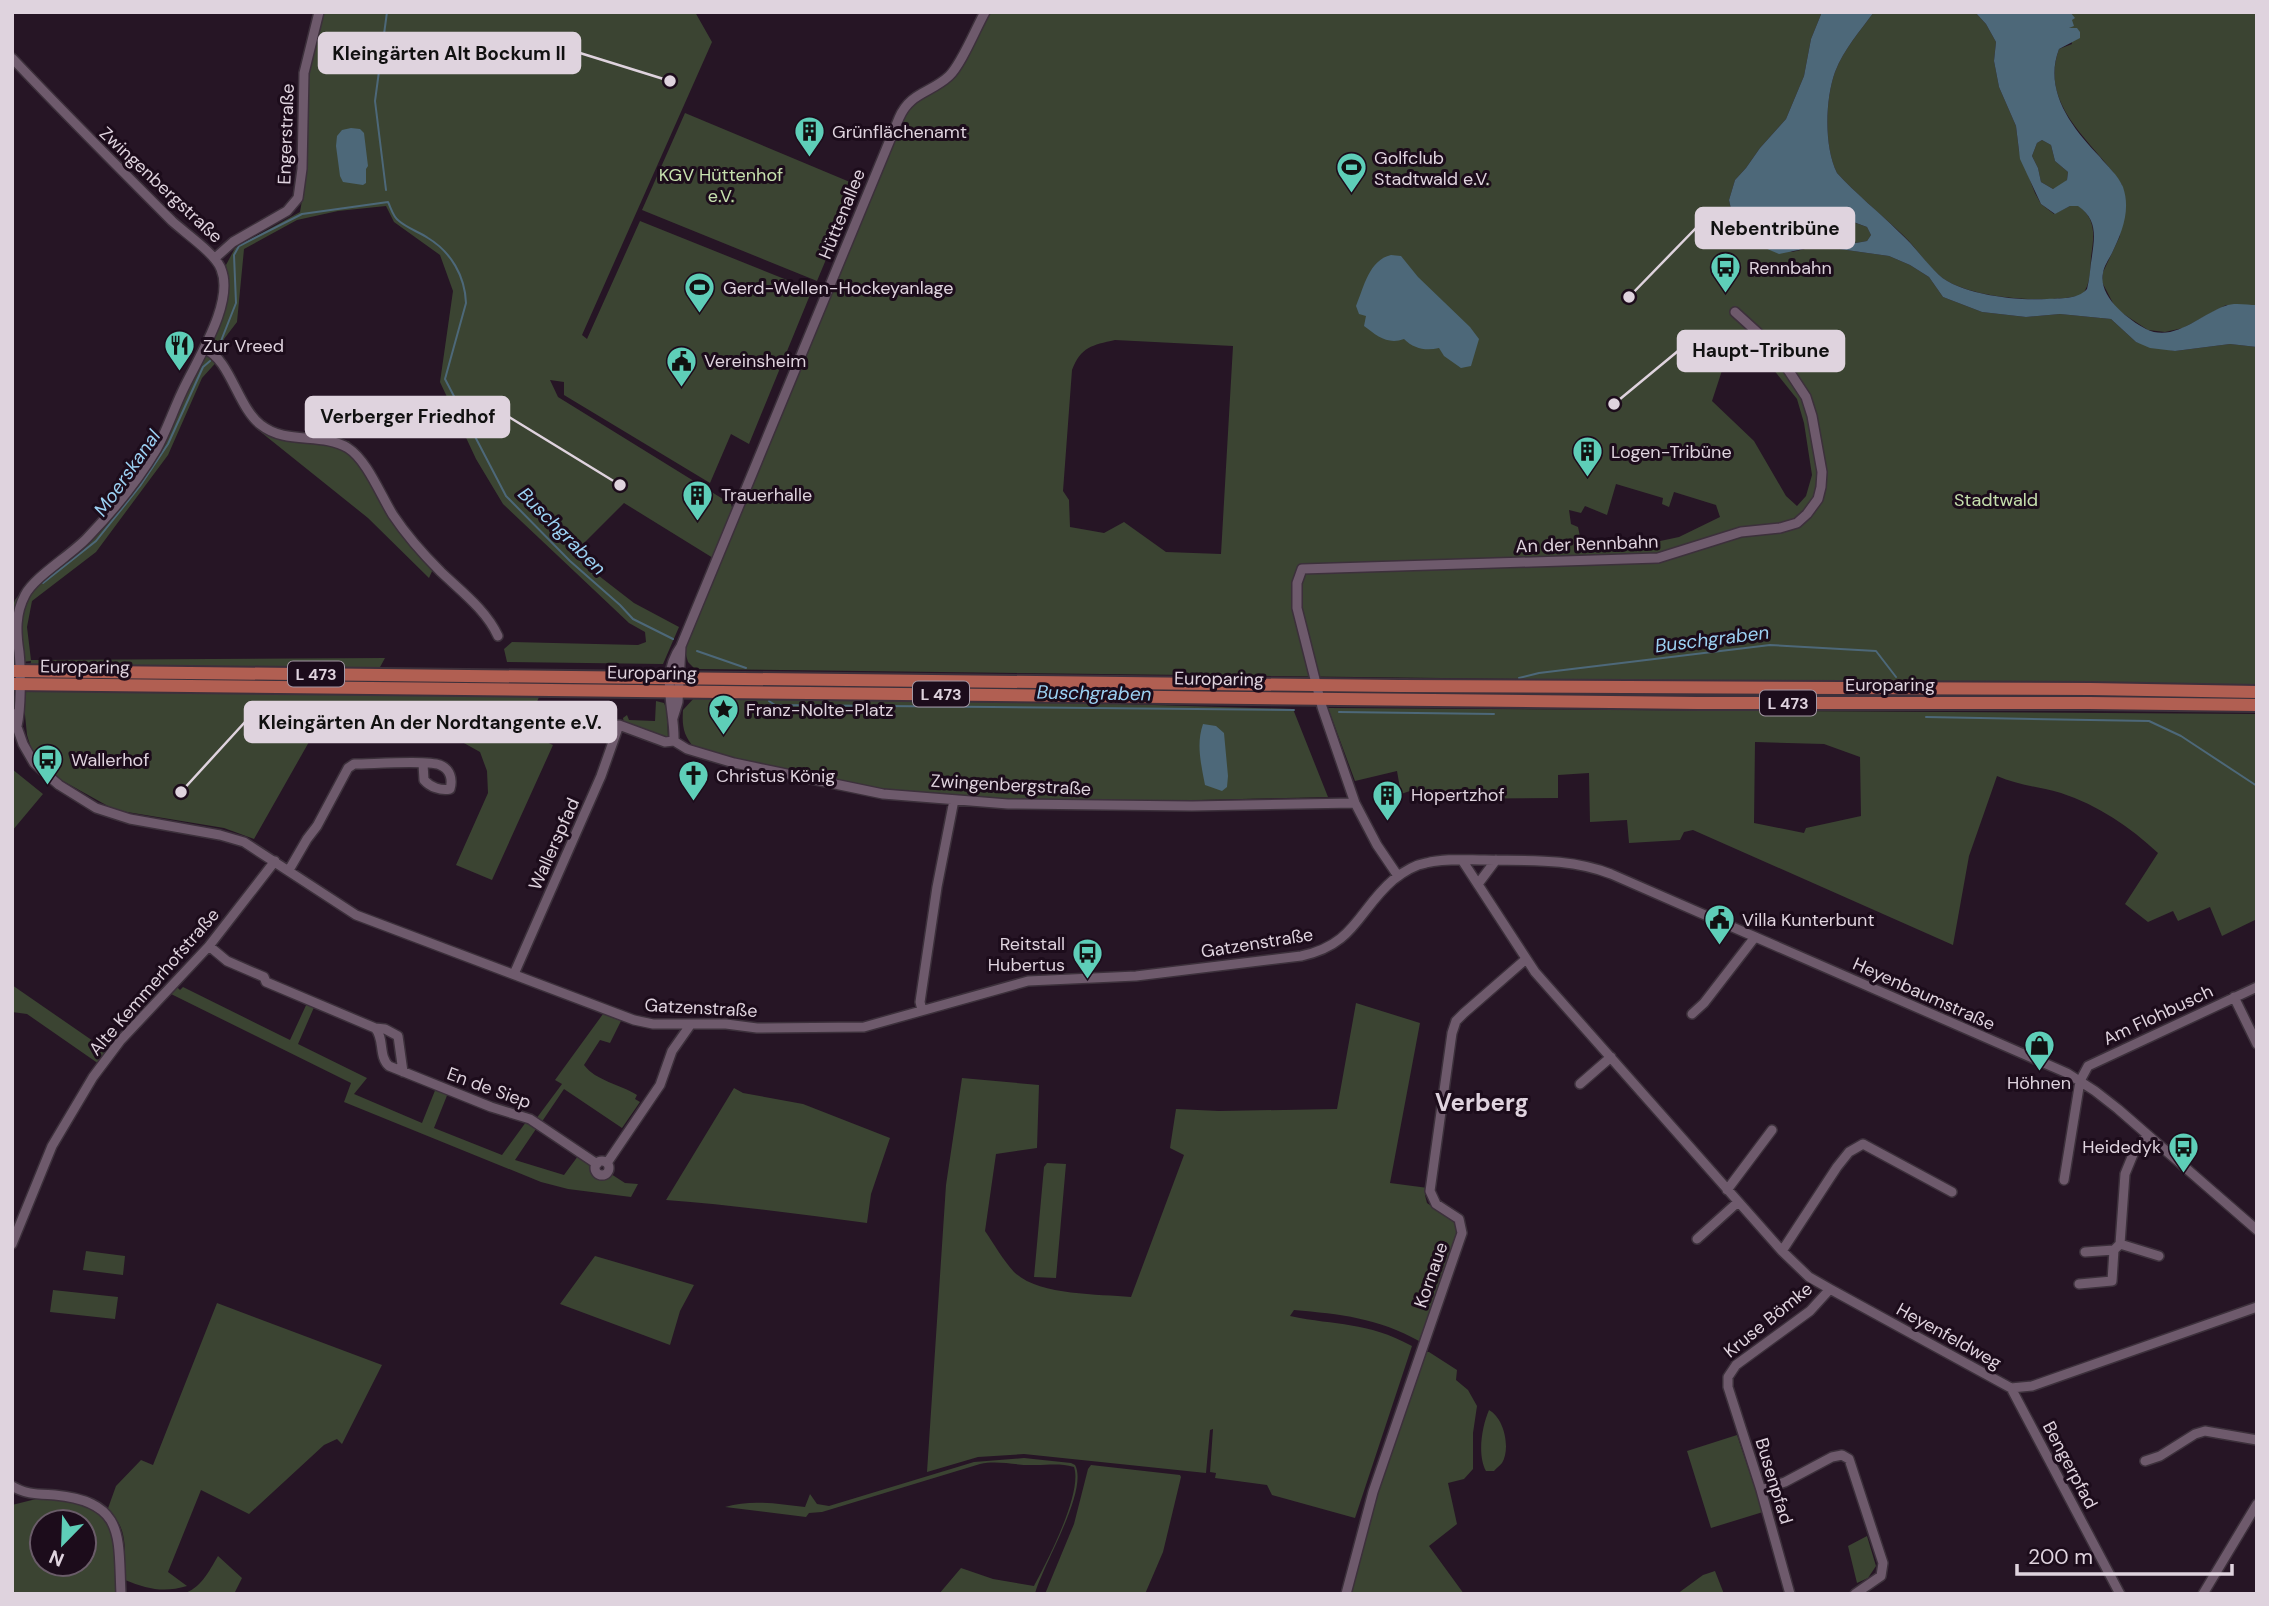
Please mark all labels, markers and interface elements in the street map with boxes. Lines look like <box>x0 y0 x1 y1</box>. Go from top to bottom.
callout: Kleingärten Alt Bockum II <box>319 33 580 73</box>
text: Kleingärten Alt Bockum II <box>332 41 566 66</box>
street label: Engerstraße <box>272 83 300 185</box>
building icon: Grünflächenamt <box>792 115 826 159</box>
place label: Grünflächenamt <box>832 120 967 144</box>
street label: Zwingenbergstraße <box>94 122 228 248</box>
place label: Golfclub Stadtwald e.V. <box>1374 146 1489 191</box>
sports icon: Golfclub Stadtwald e.V. <box>1334 151 1368 195</box>
park label: KGV Hüttenhof e.V. <box>659 163 783 208</box>
street label: Hüttenallee <box>813 165 871 263</box>
callout: Nebentribüne <box>1696 208 1854 248</box>
text: Nebentribüne <box>1710 216 1840 241</box>
bus stop icon: Rennbahn <box>1709 251 1743 295</box>
place label: Rennbahn <box>1749 256 1832 280</box>
sports icon: Gerd-Wellen-Hockeyanlage <box>683 271 717 315</box>
place label: Gerd-Wellen-Hockeyanlage <box>723 276 953 300</box>
restaurant icon: Zur Vreed <box>163 329 197 373</box>
callout: Haupt-Tribune <box>1678 331 1844 371</box>
place label: Zur Vreed <box>203 334 284 358</box>
text: Haupt-Tribune <box>1692 338 1830 363</box>
public building icon: Vereinsheim <box>664 344 698 388</box>
place label: Vereinsheim <box>704 349 806 373</box>
callout: Verberger Friedhof <box>306 397 509 437</box>
text: Verberger Friedhof <box>320 404 496 429</box>
water label: Moerskanal <box>88 424 166 521</box>
building icon: Logen-Tribüne <box>1571 435 1605 479</box>
place label: Logen-Tribüne <box>1611 440 1732 464</box>
building icon: Trauerhalle <box>681 478 715 522</box>
water label: Buschgraben <box>512 481 612 581</box>
place label: Trauerhalle <box>721 483 812 507</box>
park label: Stadtwald <box>1954 488 2038 512</box>
street label: An der Rennbahn <box>1515 530 1659 558</box>
water label: Buschgraben <box>1653 620 1771 658</box>
street label: Europaring <box>40 654 130 680</box>
street label: Europaring <box>607 660 697 686</box>
road number: L 473 <box>288 662 344 687</box>
street label: Europaring <box>1174 666 1264 692</box>
street label: Europaring <box>1845 673 1935 697</box>
water label: Buschgraben <box>1036 679 1152 707</box>
road number: L 473 <box>913 681 969 706</box>
road number: L 473 <box>1760 690 1816 716</box>
place icon: Franz-Nolte-Platz <box>706 693 740 737</box>
place label: Franz-Nolte-Platz <box>746 698 894 722</box>
callout: Kleingärten An der Nordtangente e.V. <box>245 702 616 742</box>
text: Kleingärten An der Nordtangente e.V. <box>258 710 602 735</box>
bus stop icon: Wallerhof <box>31 743 65 787</box>
place label: Wallerhof <box>71 748 149 772</box>
church icon: Christus König <box>676 759 710 803</box>
place label: Christus König <box>716 764 835 788</box>
street label: Zwingenbergstraße <box>930 769 1092 801</box>
building icon: Hopertzhof <box>1371 778 1405 822</box>
place label: Hopertzhof <box>1411 783 1505 807</box>
street label: Wallerspfad <box>523 794 585 894</box>
street label: Alte Kemmerhofstraße <box>83 903 225 1061</box>
public building icon: Villa Kunterbunt <box>1702 903 1736 947</box>
place label: Villa Kunterbunt <box>1742 908 1874 932</box>
street label: Gatzenstraße <box>1199 922 1315 964</box>
place label: Reitstall Hubertus <box>988 932 1065 977</box>
bus stop icon: Reitstall Hubertus <box>1071 937 1105 981</box>
street label: Heyenbaumstraße <box>1849 952 1999 1036</box>
street label: Am Flohbusch <box>2099 979 2217 1051</box>
street label: Gatzenstraße <box>644 993 758 1023</box>
shop icon: Höhnen <box>2022 1028 2056 1072</box>
street label: En de Siep <box>444 1062 534 1114</box>
place label: Höhnen <box>2007 1071 2071 1095</box>
district label: Verberg <box>1435 1087 1529 1118</box>
bus stop icon: Heidedyk <box>2167 1130 2201 1174</box>
place label: Heidedyk <box>2082 1135 2161 1159</box>
street label: Kornaue <box>1409 1239 1453 1311</box>
street label: Kruse Bömke <box>1719 1277 1817 1363</box>
street label: Heyenfeldweg <box>1892 1297 2006 1375</box>
street label: Bengerpfad <box>2037 1417 2103 1513</box>
street label: Busenpfad <box>1750 1435 1798 1527</box>
north arrow <box>28 1508 98 1578</box>
scale bar <box>2017 1532 2232 1576</box>
text: 200 m <box>2028 1543 2093 1571</box>
text: N <box>45 1544 68 1572</box>

